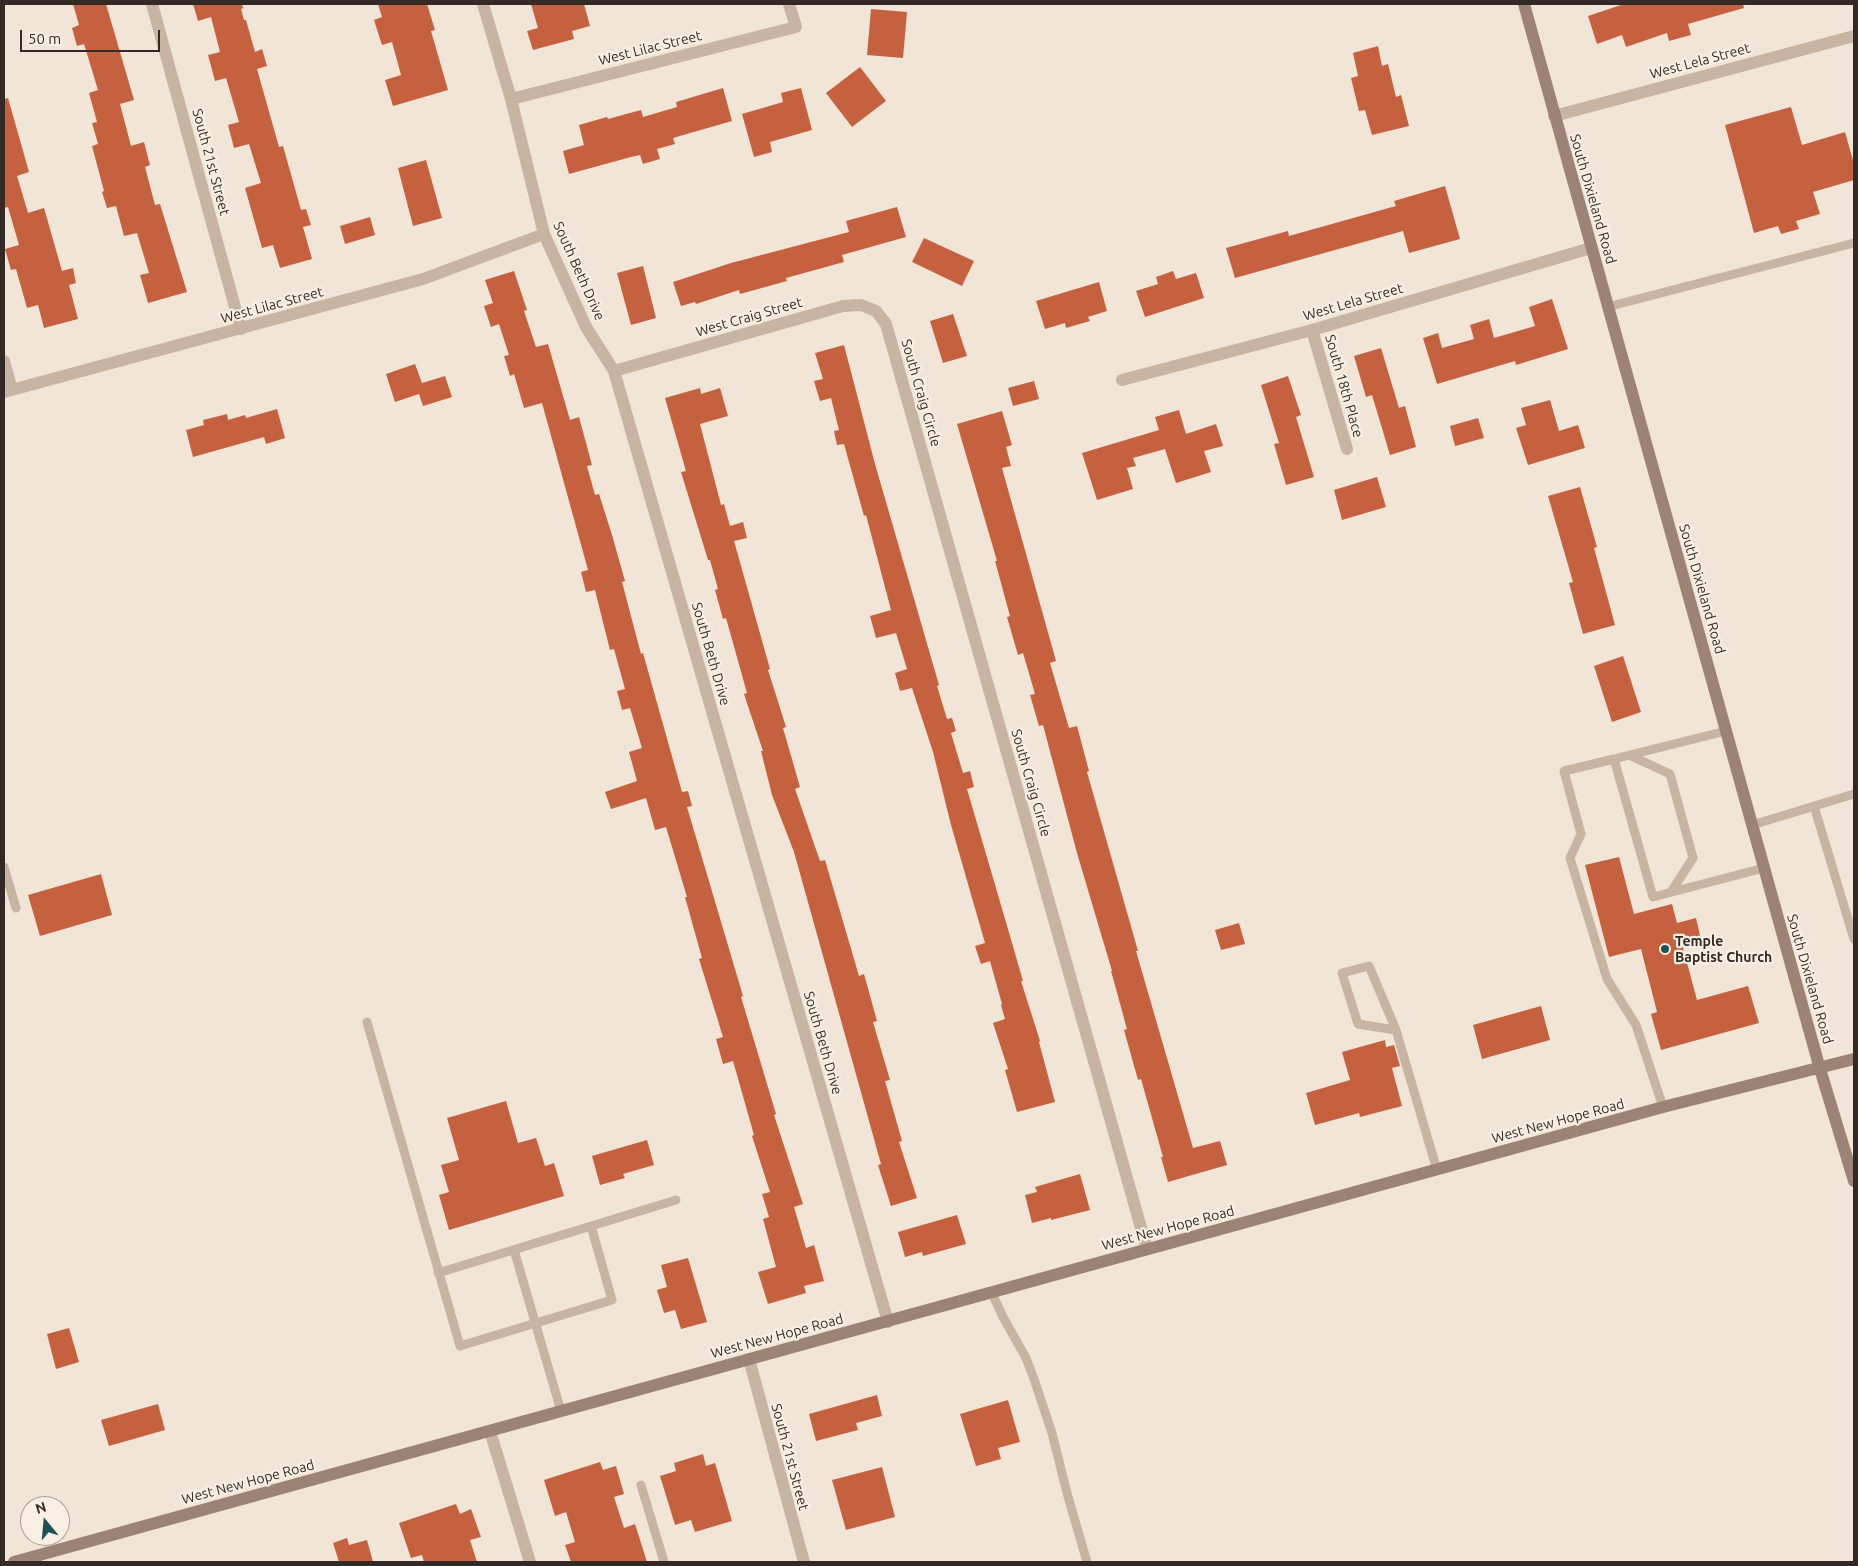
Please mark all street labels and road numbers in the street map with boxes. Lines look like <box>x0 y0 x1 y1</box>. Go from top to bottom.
street label: West Lilac Street <box>597 27 703 69</box>
street label: West Lela Street <box>1648 40 1752 82</box>
street label: South 21st Street <box>189 107 233 217</box>
street label: South Dixieland Road <box>1566 132 1620 266</box>
street label: South Beth Drive <box>550 219 608 323</box>
street label: West Lela Street <box>1301 280 1405 324</box>
street label: West Lilac Street <box>219 283 325 327</box>
street label: West Craig Street <box>694 294 804 340</box>
street label: South 18th Place <box>1321 333 1367 439</box>
street label: South Craig Circle <box>898 337 944 449</box>
street label: South Dixieland Road <box>1675 522 1729 656</box>
street label: South Beth Drive <box>688 600 734 708</box>
street label: South Craig Circle <box>1008 727 1054 839</box>
street label: South Dixieland Road <box>1783 912 1837 1046</box>
street label: South Beth Drive <box>800 989 846 1097</box>
street label: West New Hope Road <box>1490 1095 1626 1147</box>
street label: West New Hope Road <box>1100 1202 1236 1254</box>
street label: West New Hope Road <box>709 1310 845 1362</box>
street label: South 21st Street <box>768 1402 812 1512</box>
street label: West New Hope Road <box>180 1456 316 1508</box>

